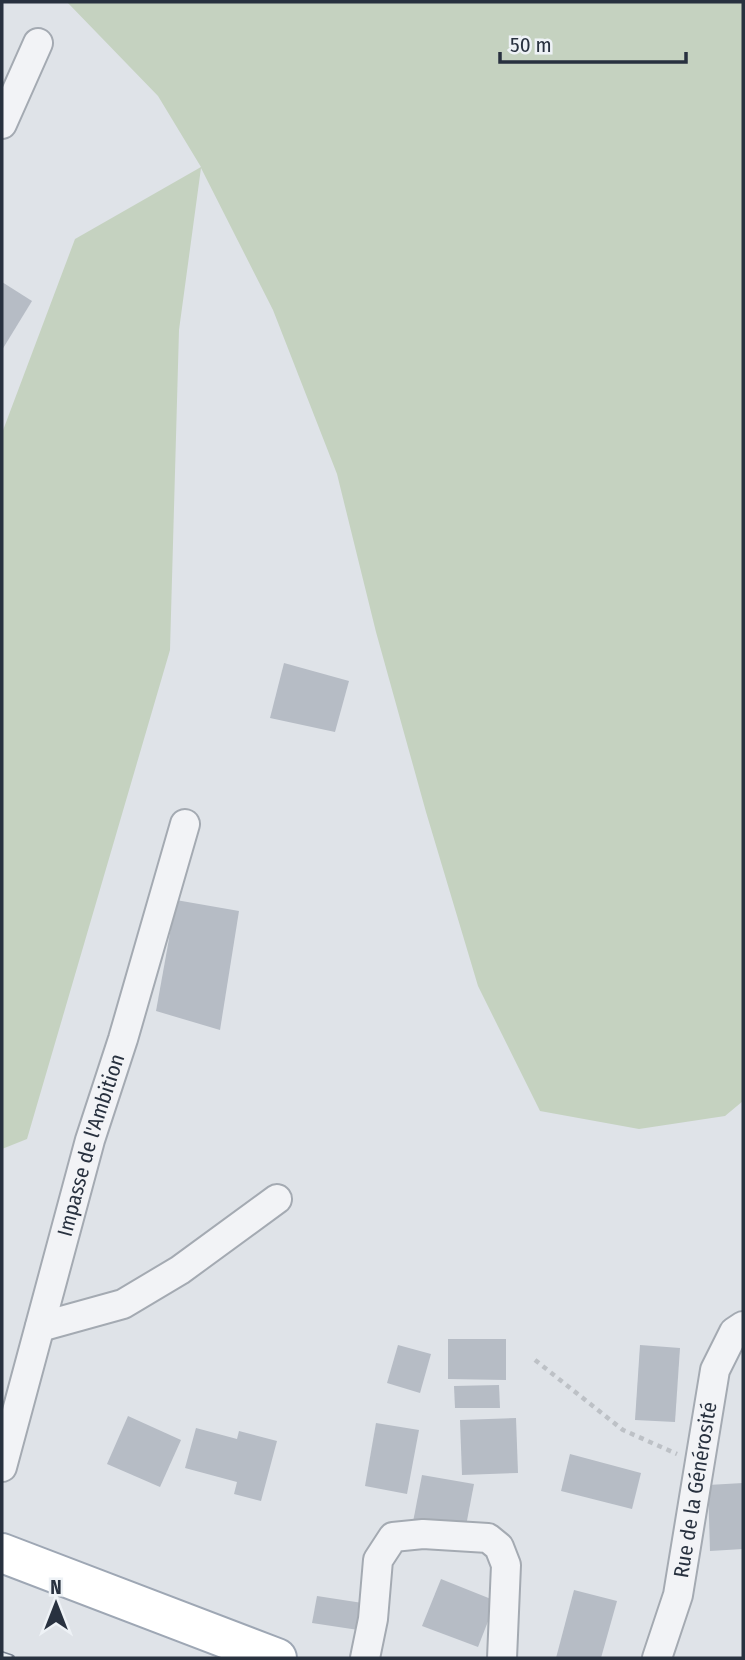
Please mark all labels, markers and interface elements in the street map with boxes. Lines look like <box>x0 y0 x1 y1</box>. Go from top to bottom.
scale bar <box>500 21 686 65</box>
text: 50 m <box>510 32 552 58</box>
street label: Impasse de l'Ambition <box>52 1050 130 1239</box>
street label: Rue de la Générosité <box>668 1400 723 1580</box>
north arrow <box>21 1569 91 1639</box>
text: N <box>50 1576 62 1599</box>

